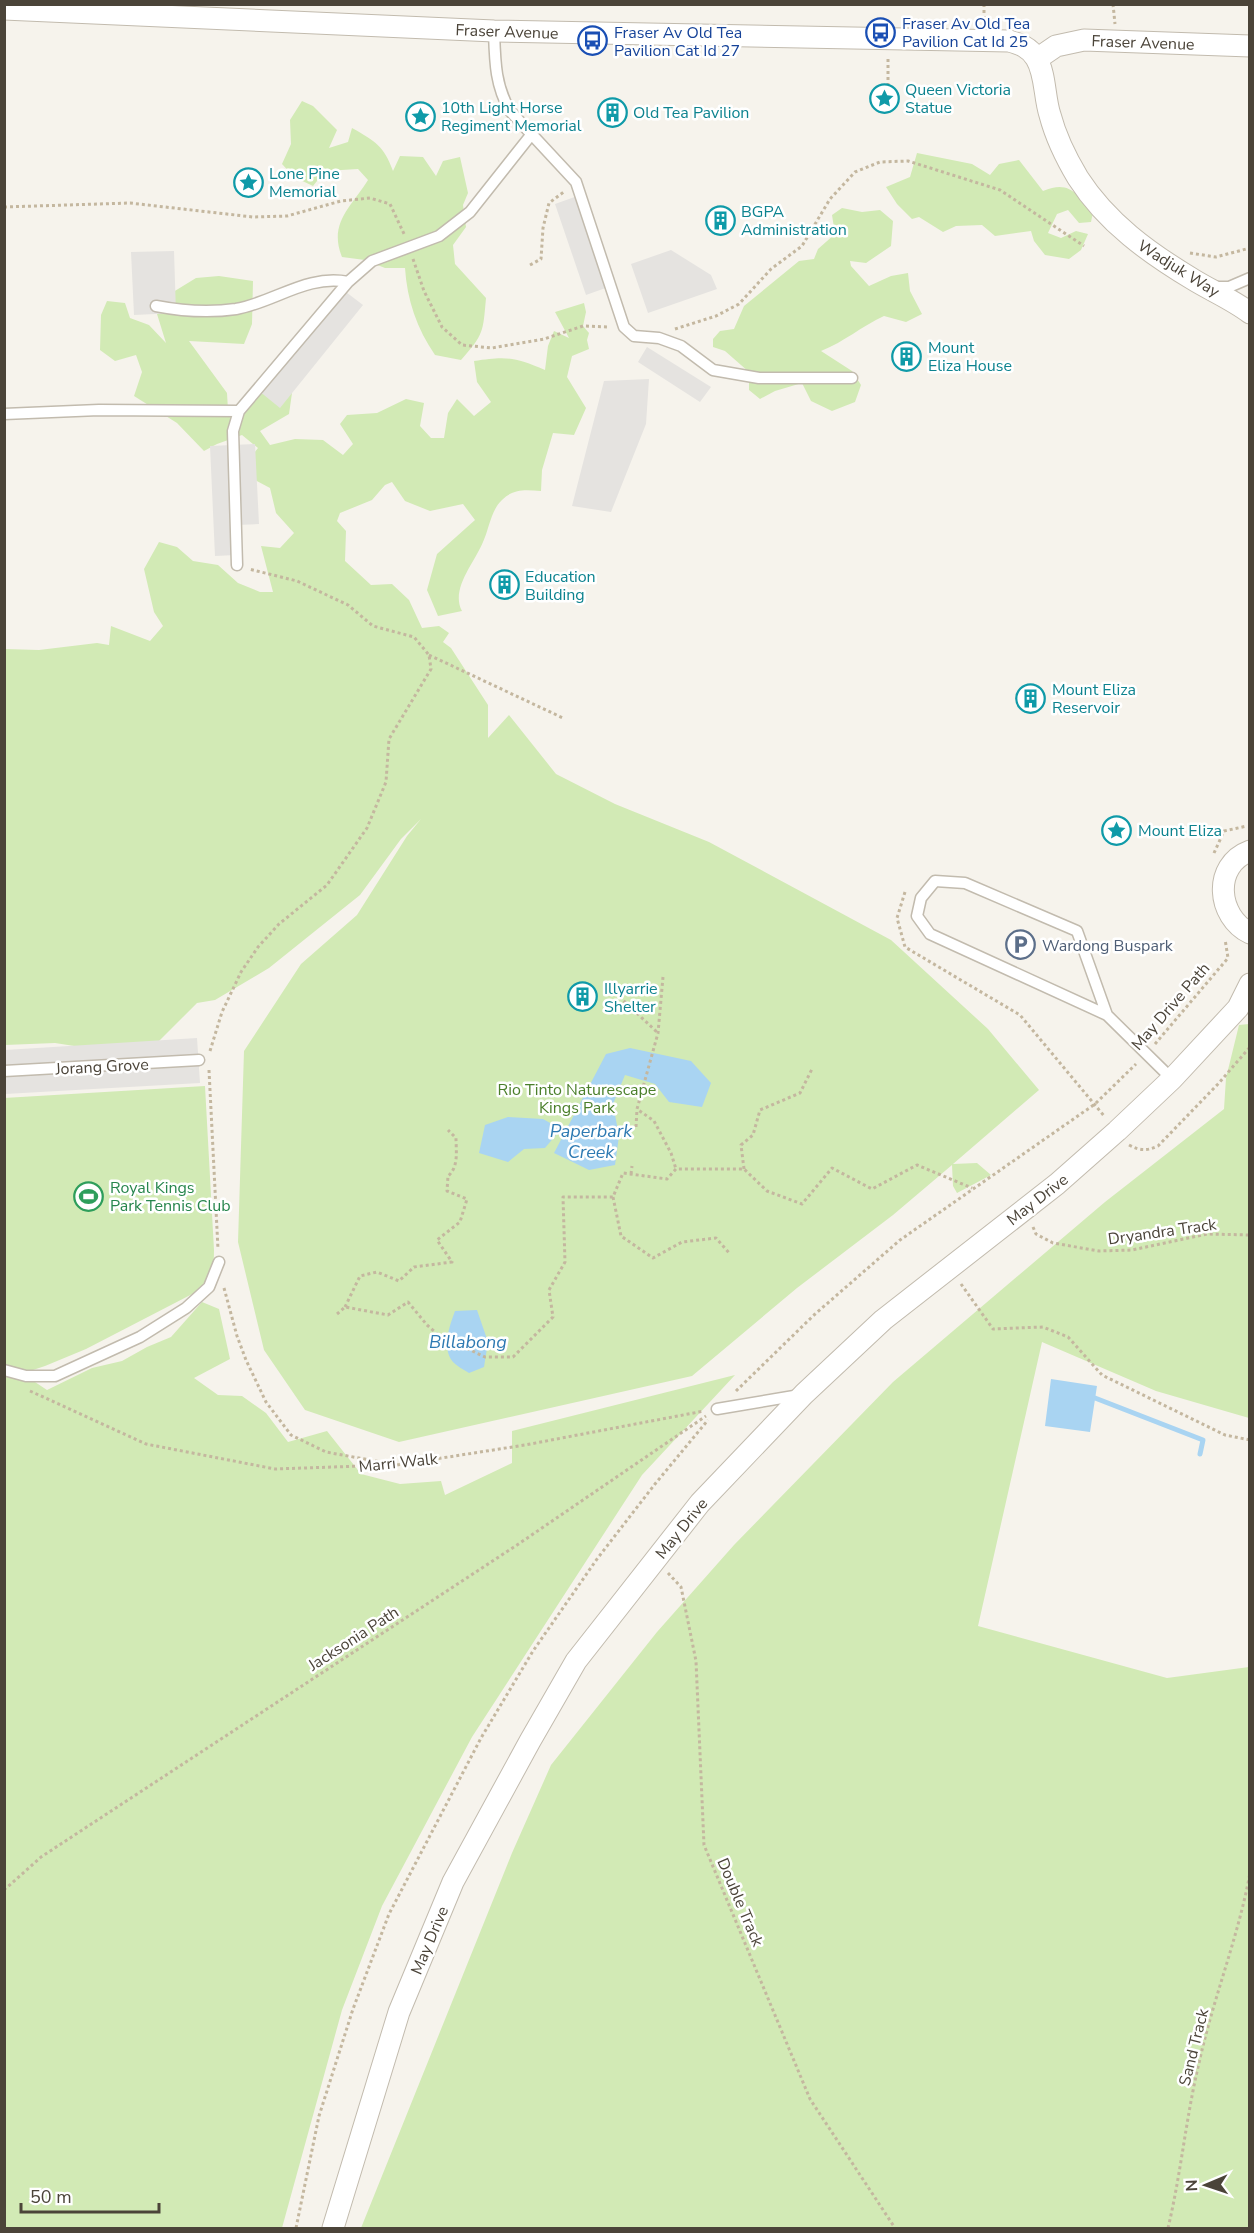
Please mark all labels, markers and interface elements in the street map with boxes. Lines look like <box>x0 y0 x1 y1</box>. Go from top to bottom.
place label: Fraser Av Old Tea Pavilion Cat Id 25 <box>902 13 1030 53</box>
bus stop icon: Fraser Av Old Tea Pavilion Cat Id 25 <box>865 16 897 48</box>
street label: Fraser Avenue <box>455 19 559 45</box>
place label: Fraser Av Old Tea Pavilion Cat Id 27 <box>614 22 742 62</box>
bus stop icon: Fraser Av Old Tea Pavilion Cat Id 27 <box>577 25 609 57</box>
street label: Fraser Avenue <box>1091 30 1195 56</box>
place label: Queen Victoria Statue <box>905 79 1011 119</box>
place icon: Queen Victoria Statue <box>868 82 900 114</box>
building icon: Old Tea Pavilion <box>596 96 628 128</box>
place label: 10th Light Horse Regiment Memorial <box>441 97 582 137</box>
place icon: 10th Light Horse Regiment Memorial <box>404 100 436 132</box>
place label: Old Tea Pavilion <box>633 102 749 124</box>
place label: Lone Pine Memorial <box>269 163 340 203</box>
place icon: Lone Pine Memorial <box>232 166 264 198</box>
place label: BGPA Administration <box>741 201 847 241</box>
building icon: BGPA Administration <box>704 204 736 236</box>
street label: Wadjuk Way <box>1133 235 1224 303</box>
place label: Mount Eliza House <box>928 337 1012 377</box>
building icon: Mount Eliza House <box>891 340 923 372</box>
place label: Education Building <box>525 566 596 606</box>
building icon: Education Building <box>488 569 520 601</box>
place label: Mount Eliza Reservoir <box>1052 679 1136 719</box>
building icon: Mount Eliza Reservoir <box>1015 682 1047 714</box>
place icon: Mount Eliza <box>1101 814 1133 846</box>
place label: Mount Eliza <box>1138 820 1222 842</box>
parking icon: Wardong Buspark <box>1005 929 1037 961</box>
place label: Wardong Buspark <box>1042 935 1174 957</box>
street label: May Drive Path <box>1127 958 1215 1055</box>
place label: Illyarrie Shelter <box>604 978 658 1018</box>
building icon: Illyarrie Shelter <box>567 981 599 1013</box>
street label: Jorang Grove <box>54 1054 149 1080</box>
park label: Rio Tinto Naturescape Kings Park <box>498 1079 656 1119</box>
water label: Paperbark Creek <box>550 1119 633 1164</box>
street label: May Drive <box>1002 1169 1073 1231</box>
place label: Royal Kings Park Tennis Club <box>110 1177 231 1217</box>
sports icon: Royal Kings Park Tennis Club <box>73 1180 105 1212</box>
street label: Dryandra Track <box>1107 1213 1219 1250</box>
water label: Billabong <box>429 1330 507 1354</box>
street label: Marri Walk <box>357 1448 440 1478</box>
street label: May Drive <box>650 1494 713 1564</box>
street label: Jacksonia Path <box>303 1601 403 1677</box>
street label: Double Track <box>712 1855 769 1951</box>
street label: May Drive <box>406 1903 454 1978</box>
street label: Sand Track <box>1174 2005 1214 2088</box>
north arrow <box>1176 2155 1236 2215</box>
scale bar <box>21 2176 159 2214</box>
text: N <box>1181 2179 1203 2192</box>
text: 50 m <box>30 2185 72 2209</box>

